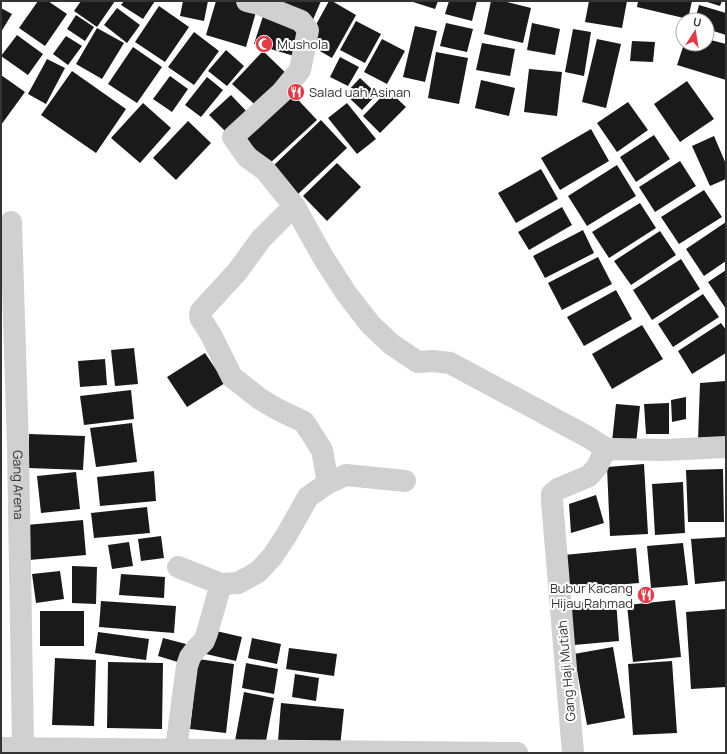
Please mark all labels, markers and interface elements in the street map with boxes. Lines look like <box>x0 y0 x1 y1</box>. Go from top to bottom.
north arrow <box>675 12 715 52</box>
text: U <box>692 14 703 30</box>
mosque icon: Mushola <box>254 34 274 54</box>
place label: Mushola <box>277 35 328 53</box>
restaurant icon: Salad uah Asinan <box>286 82 306 102</box>
place label: Salad uah Asinan <box>309 83 411 101</box>
street label: Gang Arena <box>9 450 28 520</box>
place label: Bubur Kacang Hijau Rahmad <box>550 579 633 612</box>
restaurant icon: Bubur Kacang Hijau Rahmad <box>636 585 656 605</box>
street label: Gang Haji Mutiah <box>553 620 579 722</box>

